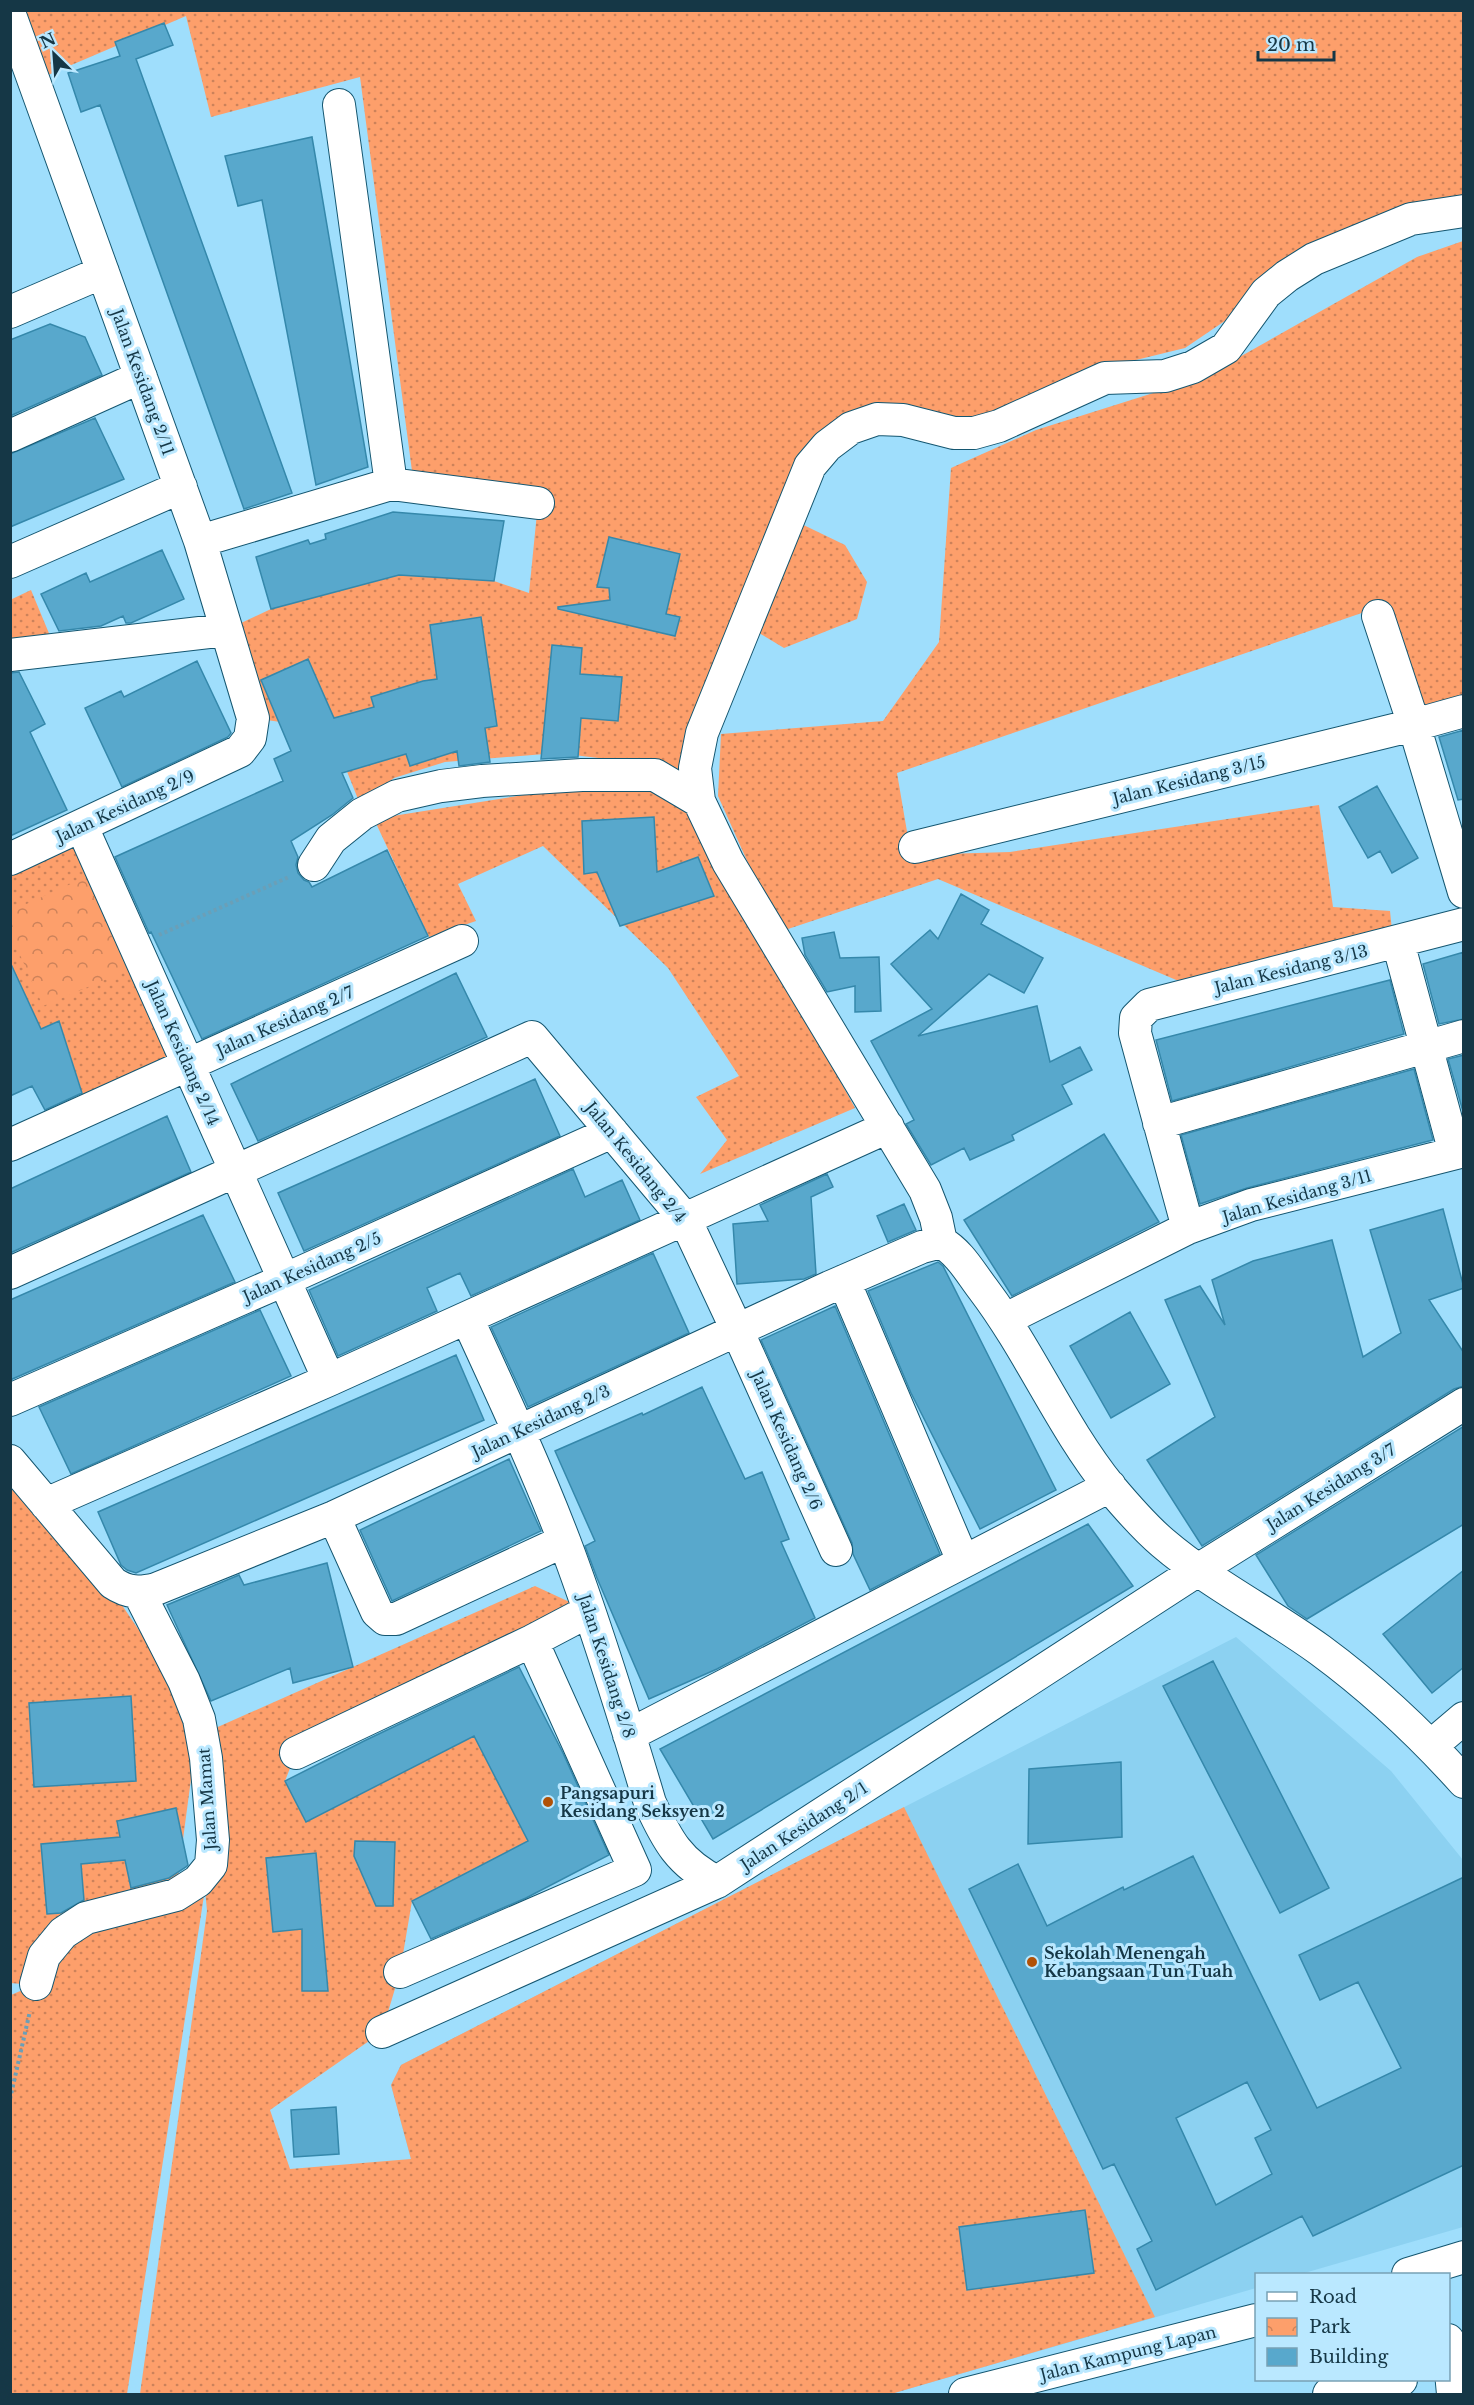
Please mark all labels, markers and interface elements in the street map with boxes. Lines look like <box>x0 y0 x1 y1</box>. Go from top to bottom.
north arrow <box>24 24 84 84</box>
scale bar <box>1258 24 1334 62</box>
text: N <box>37 28 59 53</box>
text: 20 m <box>1267 34 1315 56</box>
street label: Jalan Kesidang 2/11 <box>106 304 179 458</box>
street label: Jalan Kesidang 3/15 <box>1109 751 1267 809</box>
street label: Jalan Kesidang 2/9 <box>51 765 197 848</box>
street label: Jalan Kesidang 3/13 <box>1210 940 1370 998</box>
street label: Jalan Kesidang 2/14 <box>141 976 224 1129</box>
street label: Jalan Kesidang 2/7 <box>211 981 358 1061</box>
street label: Jalan Kesidang 2/4 <box>580 1096 691 1226</box>
street label: Jalan Kesidang 3/11 <box>1218 1165 1374 1227</box>
street label: Jalan Kesidang 2/5 <box>238 1228 384 1307</box>
street label: Jalan Kesidang 2/6 <box>746 1365 827 1513</box>
street label: Jalan Kesidang 2/3 <box>467 1380 613 1463</box>
street label: Jalan Kesidang 3/7 <box>1261 1439 1400 1536</box>
street label: Jalan Kesidang 2/8 <box>574 1590 640 1740</box>
street label: Jalan Mamat <box>193 1747 221 1853</box>
street label: Jalan Kesidang 2/1 <box>735 1777 871 1876</box>
place label: Pangsapuri Kesidang Seksyen 2 <box>560 1783 725 1821</box>
marker: Pangsapuri Kesidang Seksyen 2 <box>541 1795 555 1809</box>
place label: Sekolah Menengah Kebangsaan Tun Tuah <box>1044 1943 1234 1981</box>
marker: Sekolah Menengah Kebangsaan Tun Tuah <box>1025 1955 1039 1969</box>
legend <box>1255 2273 1450 2381</box>
text: Road <box>1309 2286 1357 2308</box>
text: Park <box>1309 2316 1351 2338</box>
street label: Jalan Kampung Lapan <box>1036 2321 1218 2385</box>
text: Building <box>1309 2346 1388 2368</box>

